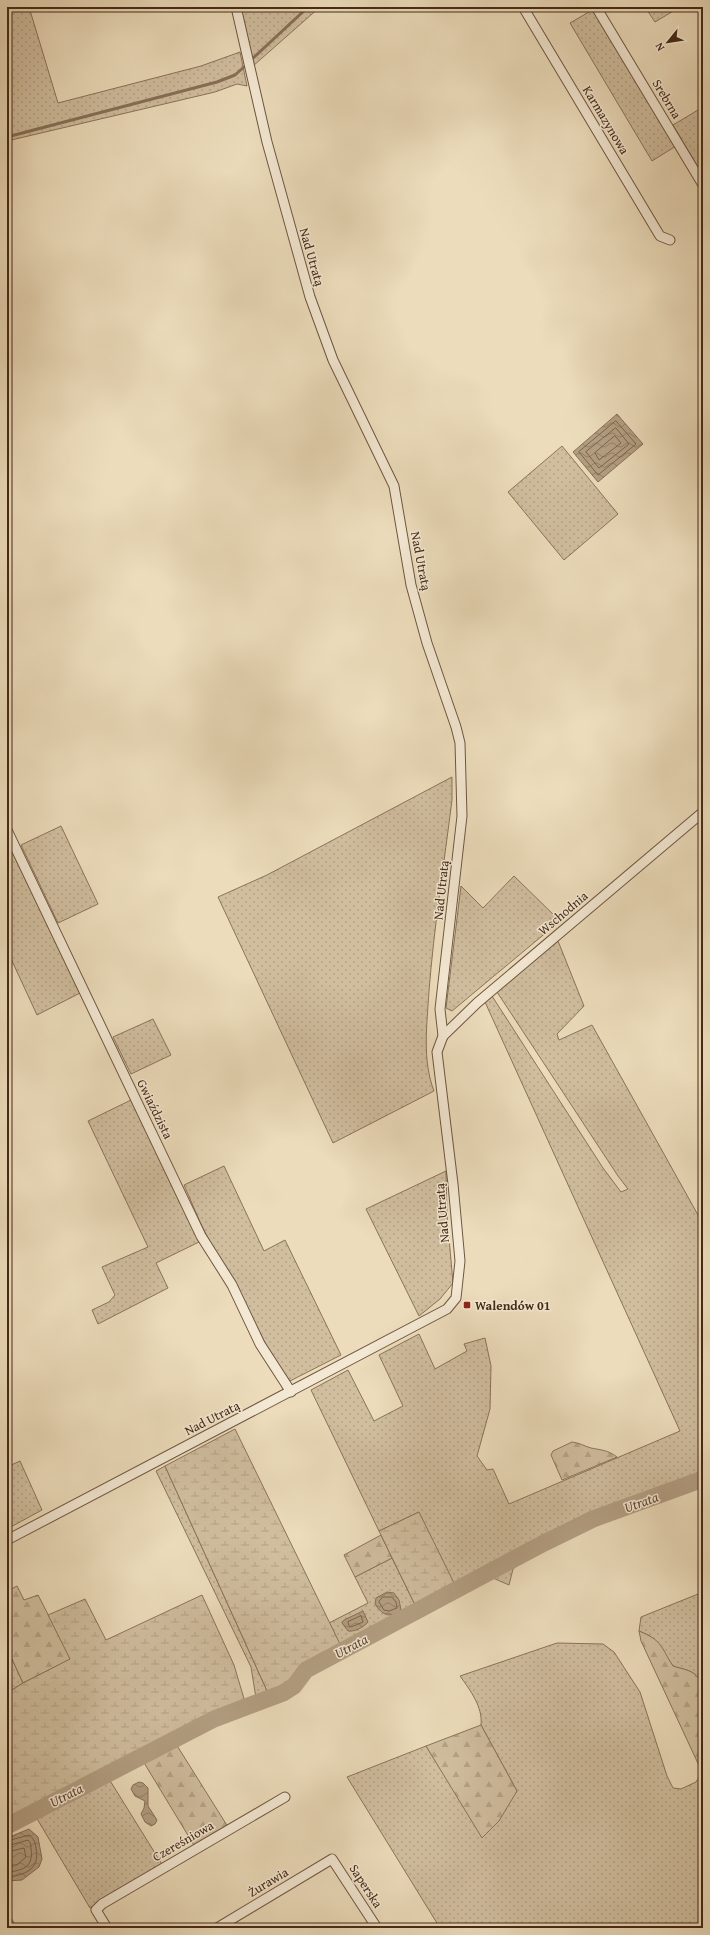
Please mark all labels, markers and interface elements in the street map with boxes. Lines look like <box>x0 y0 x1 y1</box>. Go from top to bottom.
north arrow <box>648 22 688 62</box>
text: N <box>650 39 668 54</box>
street label: Srebrna <box>648 76 687 123</box>
street label: Karmazynowa <box>578 82 634 159</box>
street label: Nad Utratą <box>295 226 330 289</box>
street label: Nad Utratą <box>406 530 436 593</box>
street label: Nad Utratą <box>428 858 454 921</box>
street label: Wschodnia <box>534 886 593 939</box>
street label: Gwiaździsta <box>132 1076 178 1143</box>
street label: Nad Utratą <box>430 1182 454 1244</box>
place label: Walendów 01 <box>475 1296 550 1315</box>
marker: Walendów 01 <box>462 1300 472 1310</box>
street label: Nad Utratą <box>181 1396 244 1440</box>
water label: Utrata <box>621 1486 661 1517</box>
water label: Utrata <box>331 1629 372 1663</box>
water label: Utrata <box>46 1778 87 1812</box>
street label: Czereśniowa <box>149 1815 218 1866</box>
street label: Saperska <box>345 1860 388 1912</box>
street label: Żurawia <box>244 1862 293 1902</box>

